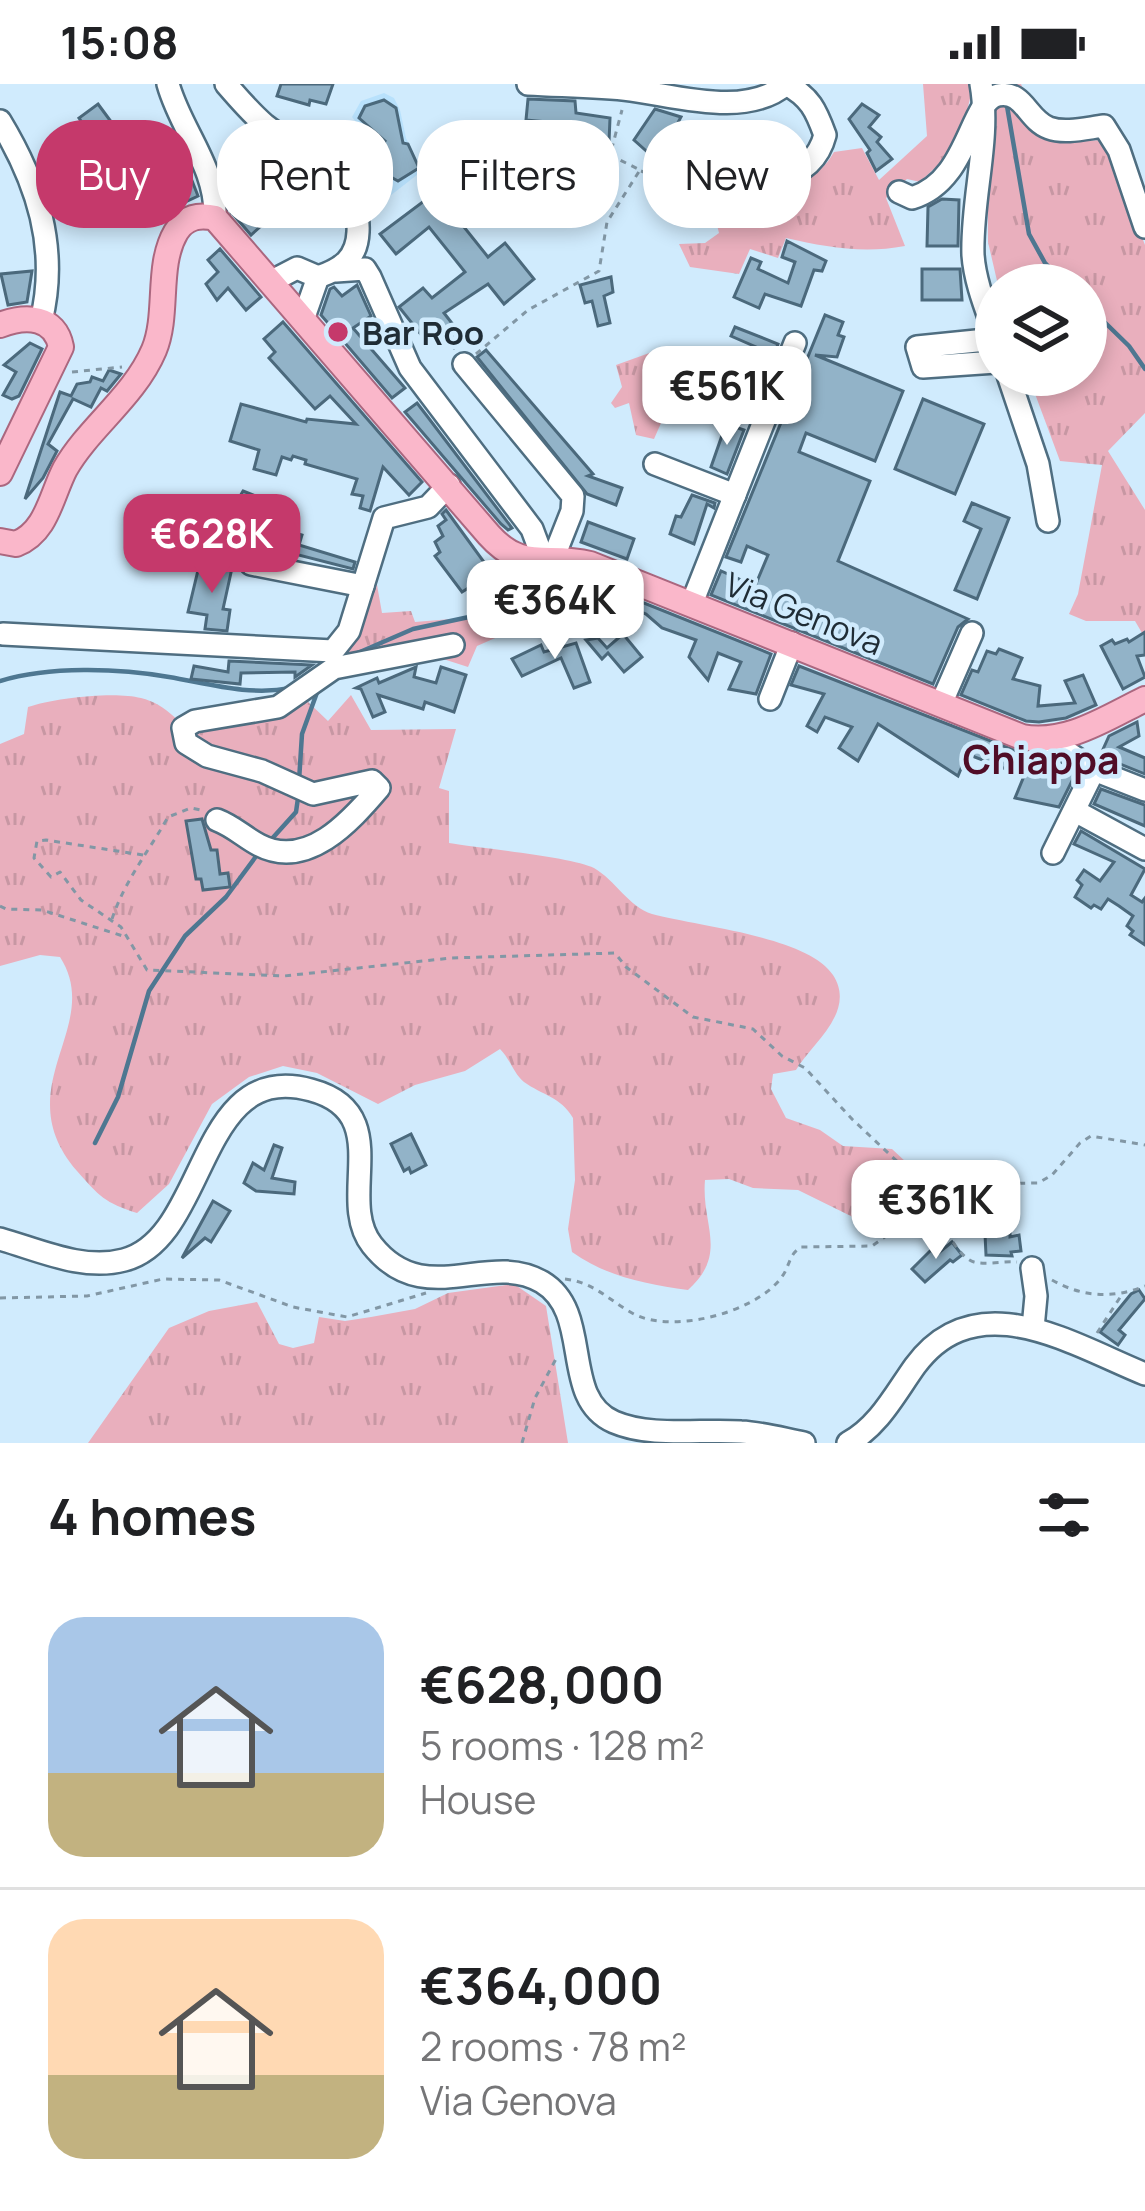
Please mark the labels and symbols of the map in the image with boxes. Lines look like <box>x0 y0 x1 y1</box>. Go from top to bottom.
place label: Bar Roo <box>362 310 484 355</box>
marker: Bar Roo <box>325 319 351 345</box>
pin: €561K <box>643 346 811 448</box>
pin: €628K <box>128 494 296 596</box>
pin: €364K <box>471 560 639 662</box>
street label: Via Genova <box>718 561 890 665</box>
district label: Chiappa <box>962 732 1120 786</box>
pin: €361K <box>852 1160 1020 1262</box>

